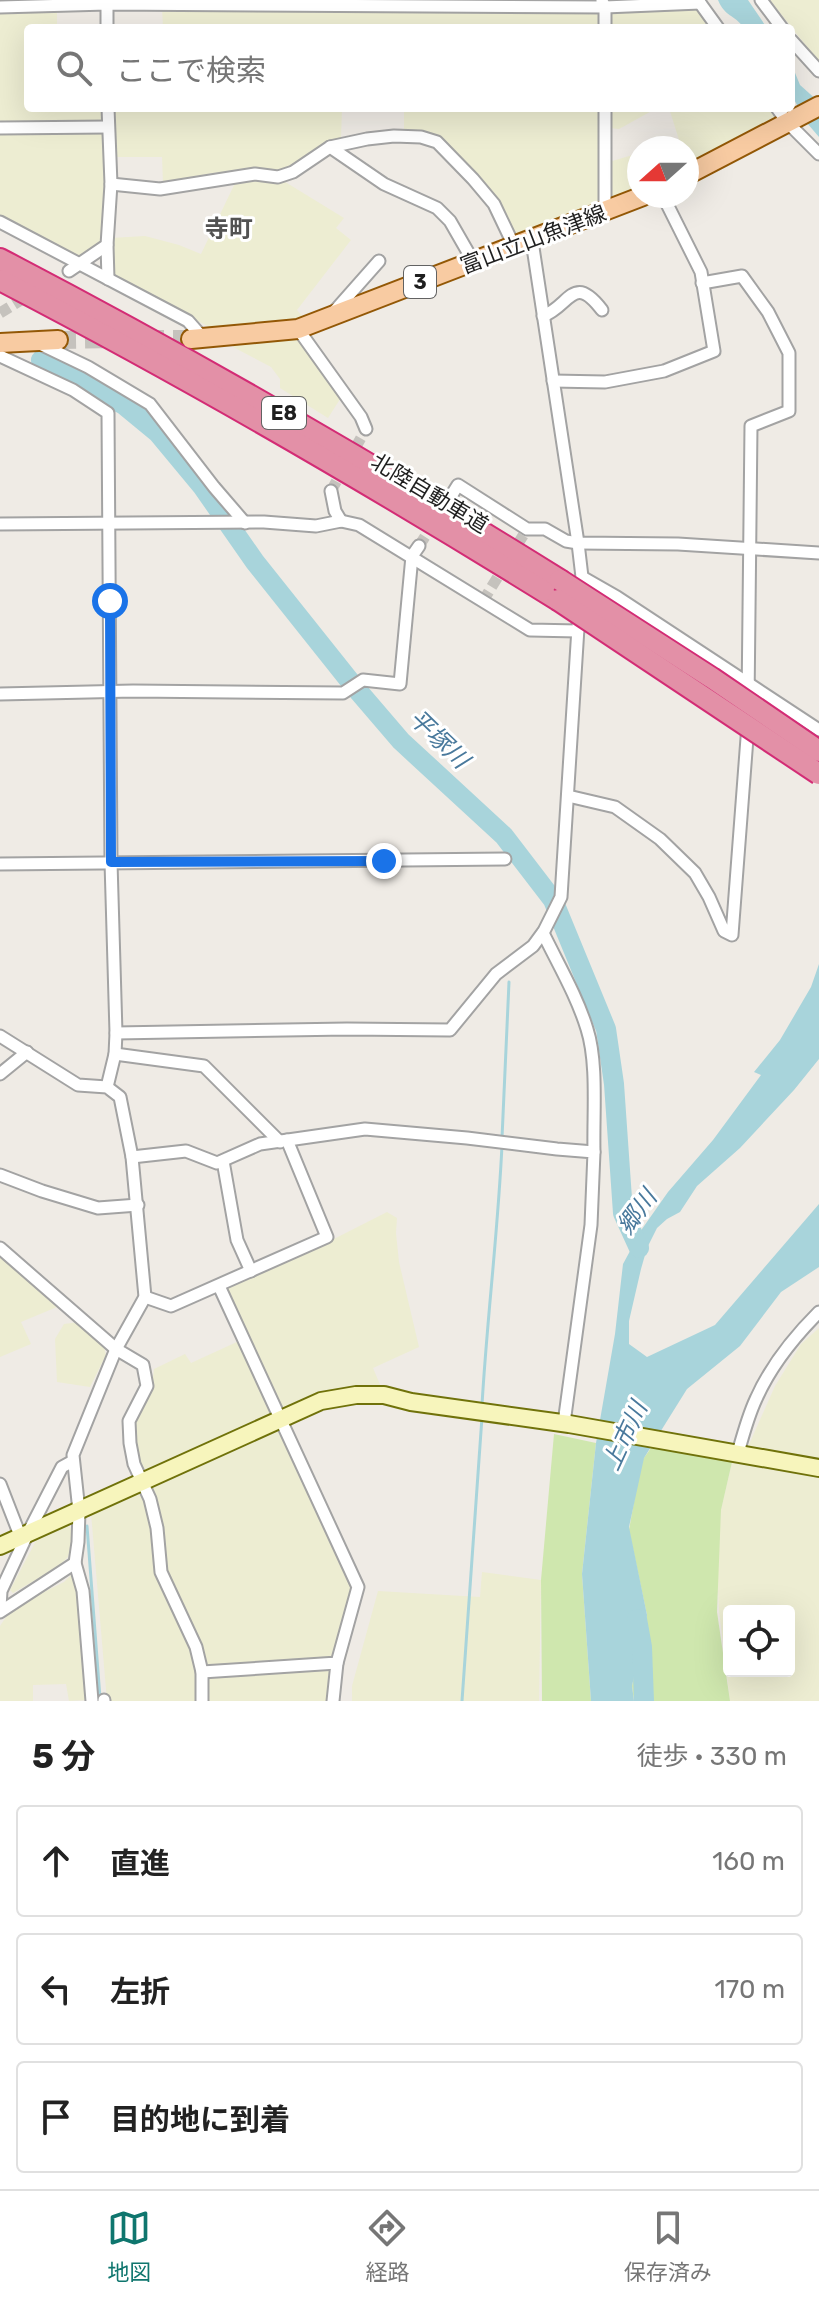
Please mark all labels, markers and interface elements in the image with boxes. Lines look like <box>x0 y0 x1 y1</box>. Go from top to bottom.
search box <box>24 24 795 112</box>
icon: search <box>52 46 96 90</box>
text: ここで検索 <box>116 53 266 89</box>
north arrow <box>627 136 699 208</box>
street label: 富山立山魚津線 <box>456 199 610 280</box>
district label: 寺町 <box>205 215 253 243</box>
road number: 3 <box>404 266 436 298</box>
road number: E8 <box>262 397 306 429</box>
street label: 北陸自動車道 <box>366 448 493 539</box>
route start <box>92 583 128 619</box>
water label: 平塚川 <box>403 704 477 776</box>
route end <box>366 843 402 879</box>
water label: 郷川 <box>612 1182 664 1240</box>
water label: 上市川 <box>597 1395 654 1475</box>
map controls <box>723 1605 795 1677</box>
button: locate <box>723 1605 795 1677</box>
text: 5 分 <box>32 1736 95 1777</box>
text: 徒歩 · 330 m <box>636 1741 787 1772</box>
icon: ahead <box>34 1839 78 1883</box>
text: 直進 <box>110 1846 170 1882</box>
text: 160 m <box>712 1846 785 1877</box>
icon: left <box>34 1967 78 2011</box>
text: 左折 <box>110 1974 170 2010</box>
text: 170 m <box>715 1974 785 2005</box>
icon: arrive <box>34 2095 78 2139</box>
text: 目的地に到着 <box>110 2102 290 2138</box>
tab: 地図 <box>107 2206 151 2286</box>
tab: 経路 <box>365 2206 410 2286</box>
tab: 保存済み <box>624 2206 712 2286</box>

